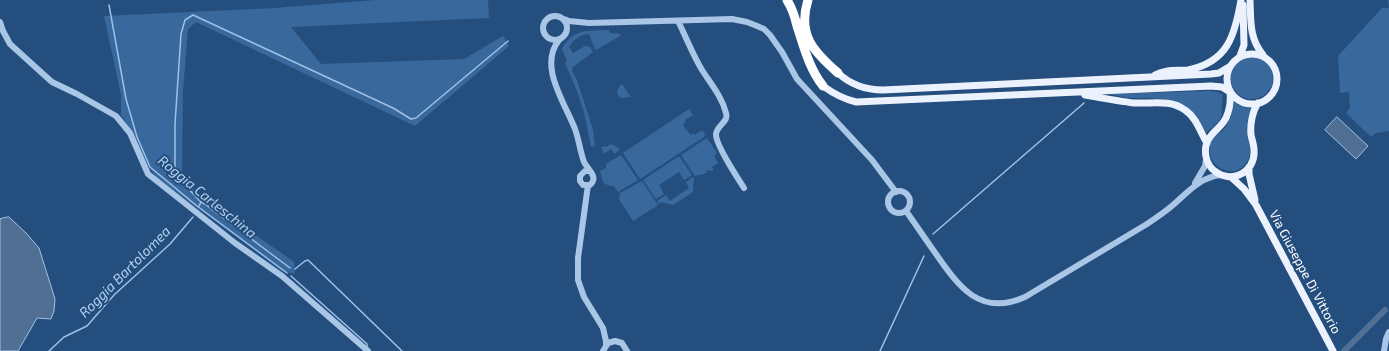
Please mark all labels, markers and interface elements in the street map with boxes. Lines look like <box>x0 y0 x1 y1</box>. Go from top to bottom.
water label: Roggia Carleschina <box>154 152 260 242</box>
street label: Via Giuseppe Di Vittorio <box>1266 208 1344 336</box>
water label: Roggia Bartolomea <box>76 223 174 321</box>

